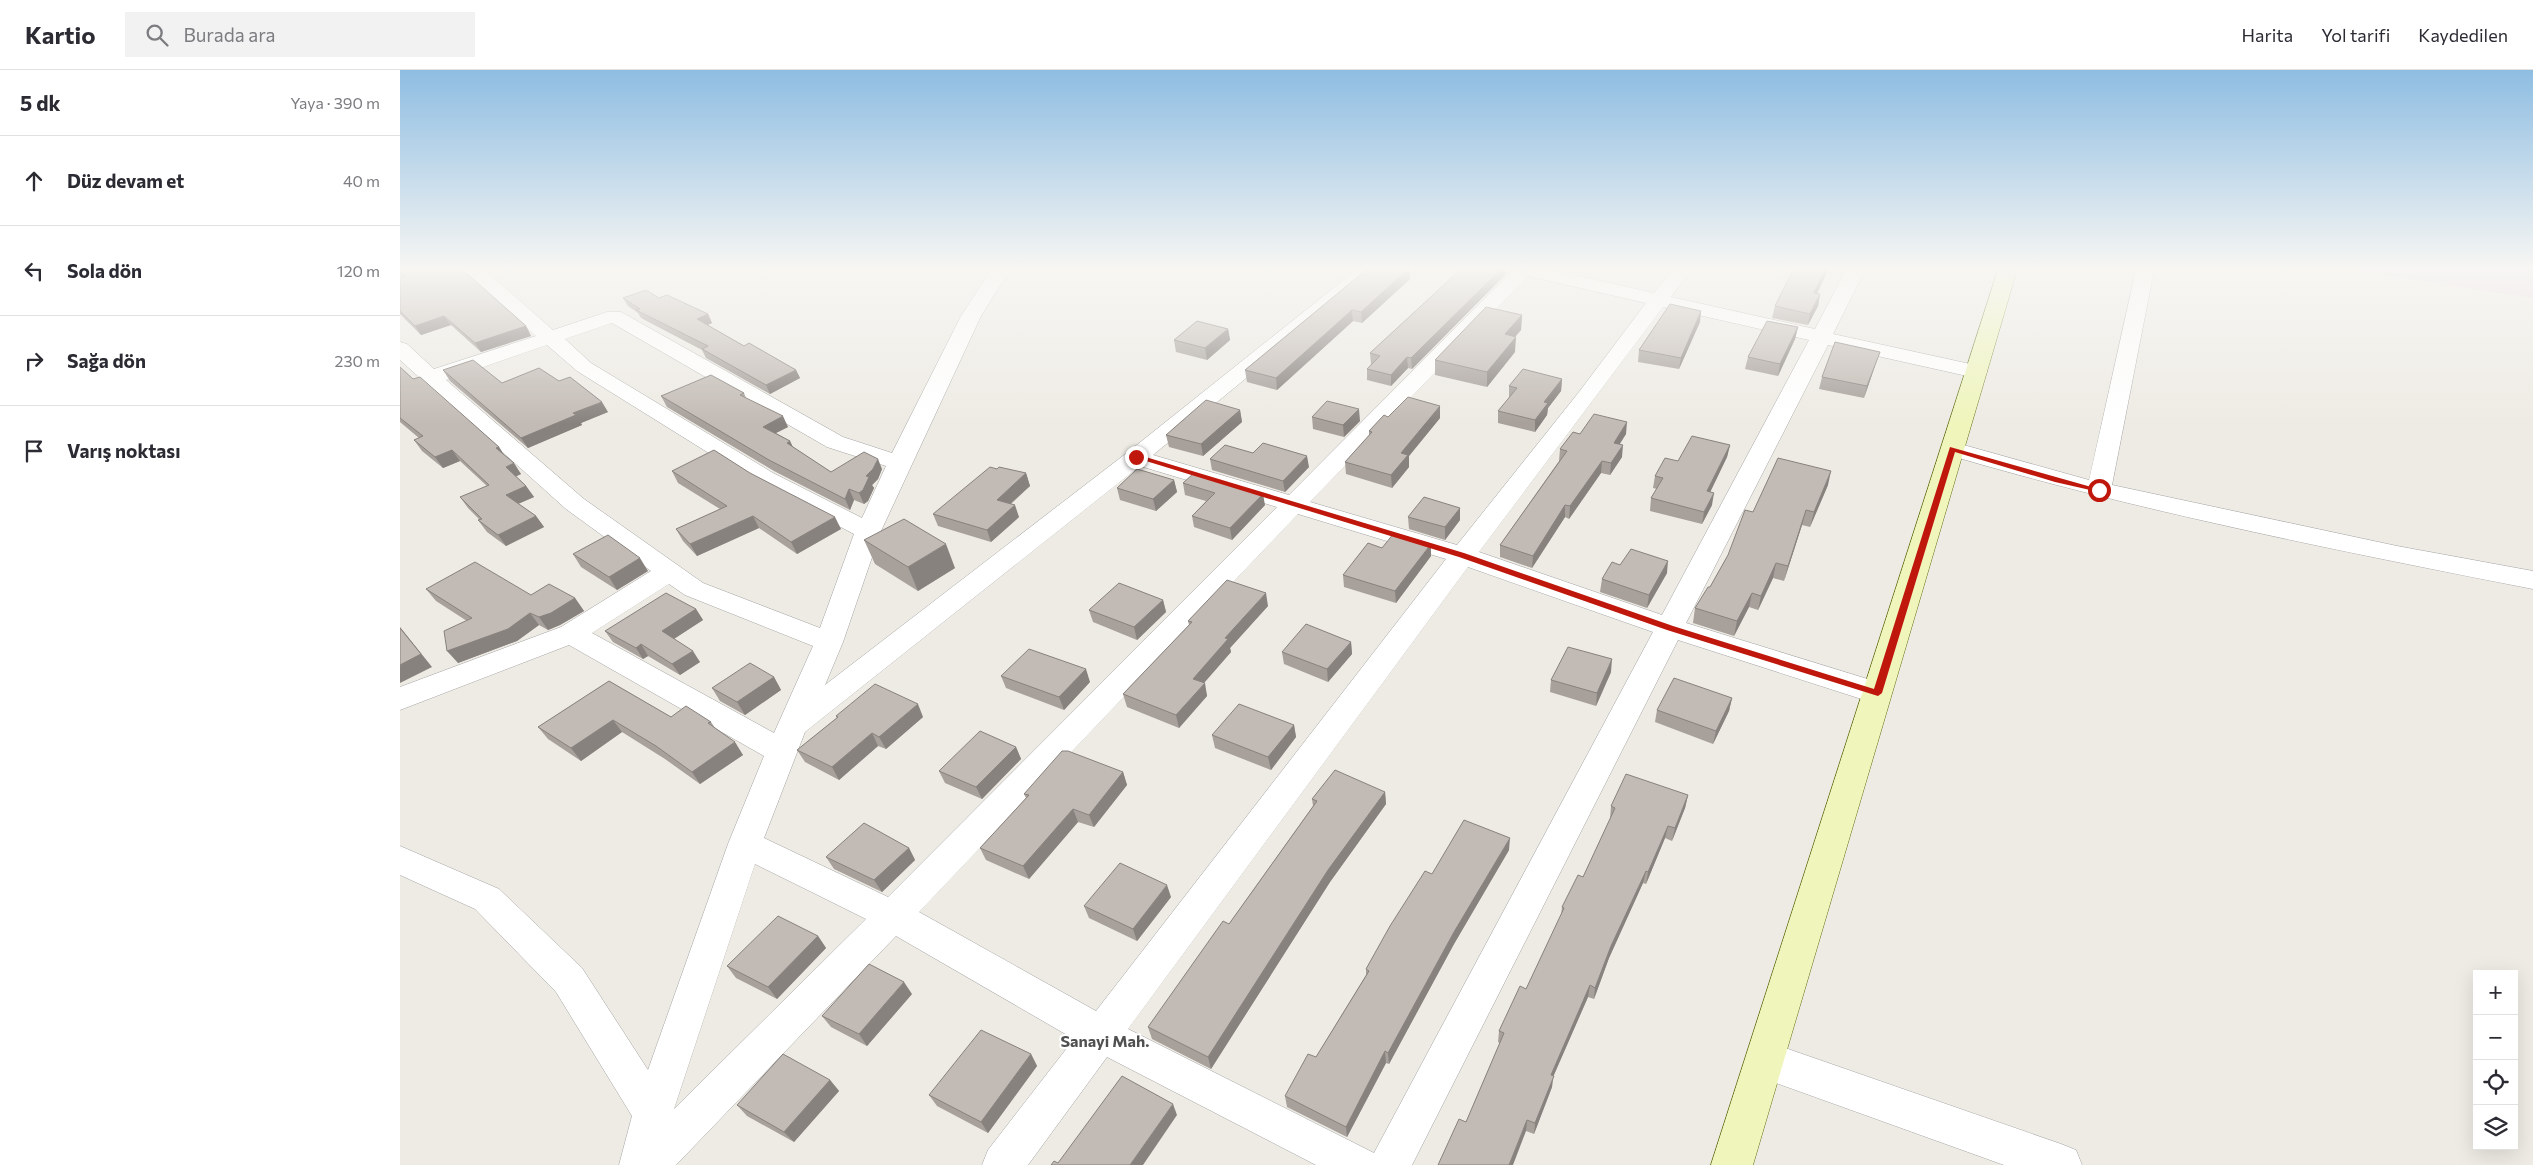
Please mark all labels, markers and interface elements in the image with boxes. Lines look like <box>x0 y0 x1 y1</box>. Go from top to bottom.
search box <box>125 12 475 57</box>
text: Kartio <box>25 20 95 49</box>
icon: search <box>143 21 171 49</box>
text: Burada ara <box>183 23 276 46</box>
text: Harita <box>2242 24 2293 46</box>
text: Yol tarifi <box>2321 24 2390 46</box>
text: Kaydedilen <box>2418 24 2508 46</box>
text: 5 dk <box>20 90 61 115</box>
text: Yaya · 390 m <box>290 93 380 112</box>
icon: ahead <box>20 167 48 195</box>
text: Düz devam et <box>67 169 184 192</box>
text: 40 m <box>343 171 380 190</box>
icon: left <box>20 257 48 285</box>
text: Sola dön <box>67 259 142 282</box>
text: 120 m <box>337 261 380 280</box>
icon: right <box>20 347 48 375</box>
text: Sağa dön <box>67 349 146 372</box>
text: 230 m <box>335 351 380 370</box>
icon: arrive <box>20 437 48 465</box>
text: Varış noktası <box>67 439 180 462</box>
route end <box>1125 446 1148 469</box>
route start <box>2088 479 2111 502</box>
map controls <box>2473 970 2518 1150</box>
button: + <box>2473 970 2518 1015</box>
button: − <box>2473 1015 2518 1060</box>
district label: Sanayi Mah. <box>1061 1031 1150 1050</box>
button: locate <box>2473 1060 2518 1105</box>
button: layers <box>2473 1105 2518 1150</box>

